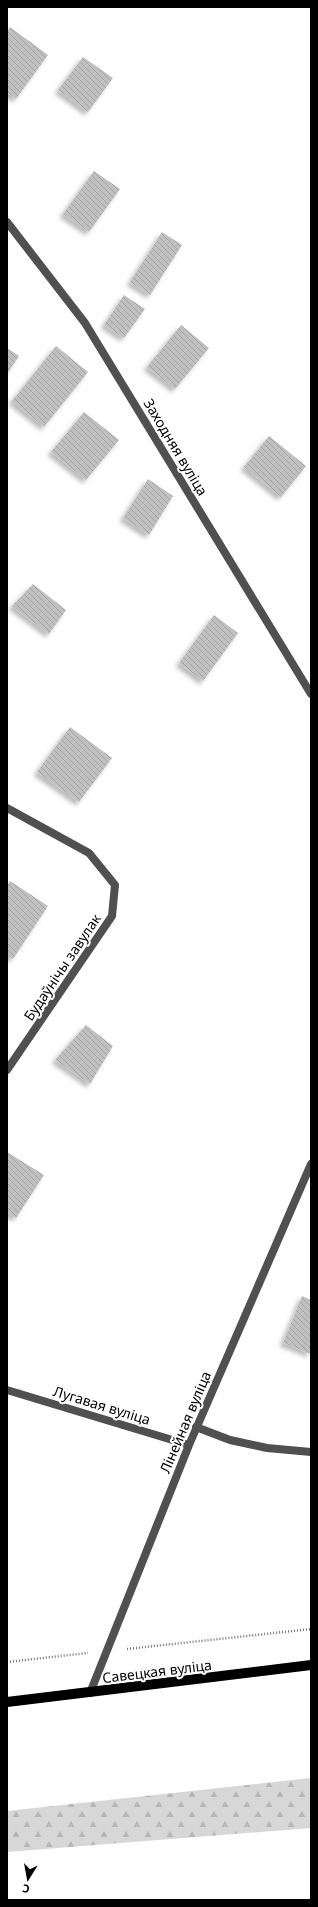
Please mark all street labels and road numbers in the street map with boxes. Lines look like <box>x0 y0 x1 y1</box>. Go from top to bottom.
street label: Заходняя вуліца <box>140 395 212 499</box>
street label: Будаўнічы завулак <box>19 909 105 1024</box>
street label: Лінейная вуліца <box>155 1368 215 1476</box>
street label: Лугавая вуліца <box>51 1381 153 1429</box>
street label: Савецкая вуліца <box>101 1655 213 1687</box>

